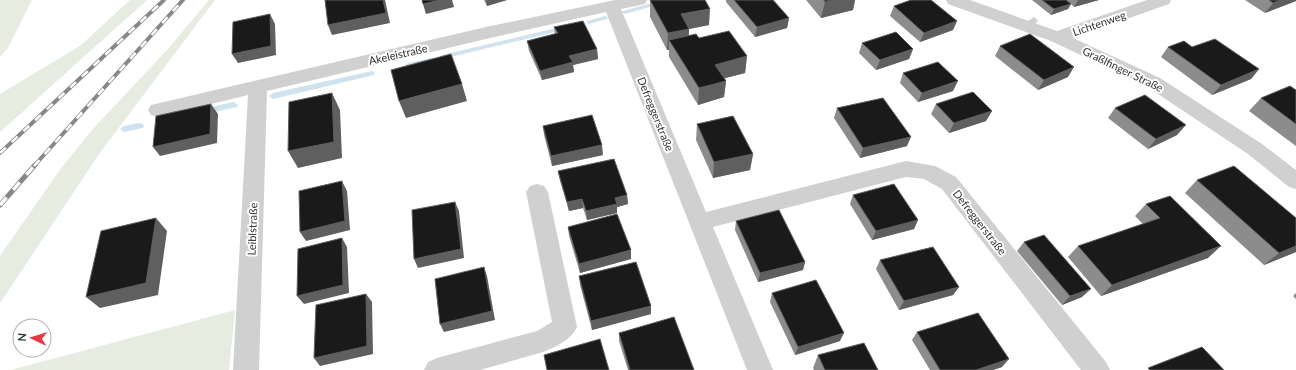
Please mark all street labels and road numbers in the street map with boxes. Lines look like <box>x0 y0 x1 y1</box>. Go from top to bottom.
street label: Lichtenweg <box>1071 8 1128 38</box>
street label: Akeleistraße <box>367 41 429 67</box>
street label: Graßlfinger Straße <box>1081 44 1166 94</box>
street label: Defreggerstraße <box>635 75 677 153</box>
street label: Defreggerstraße <box>951 187 1010 257</box>
street label: Leiblstraße <box>245 202 259 256</box>

